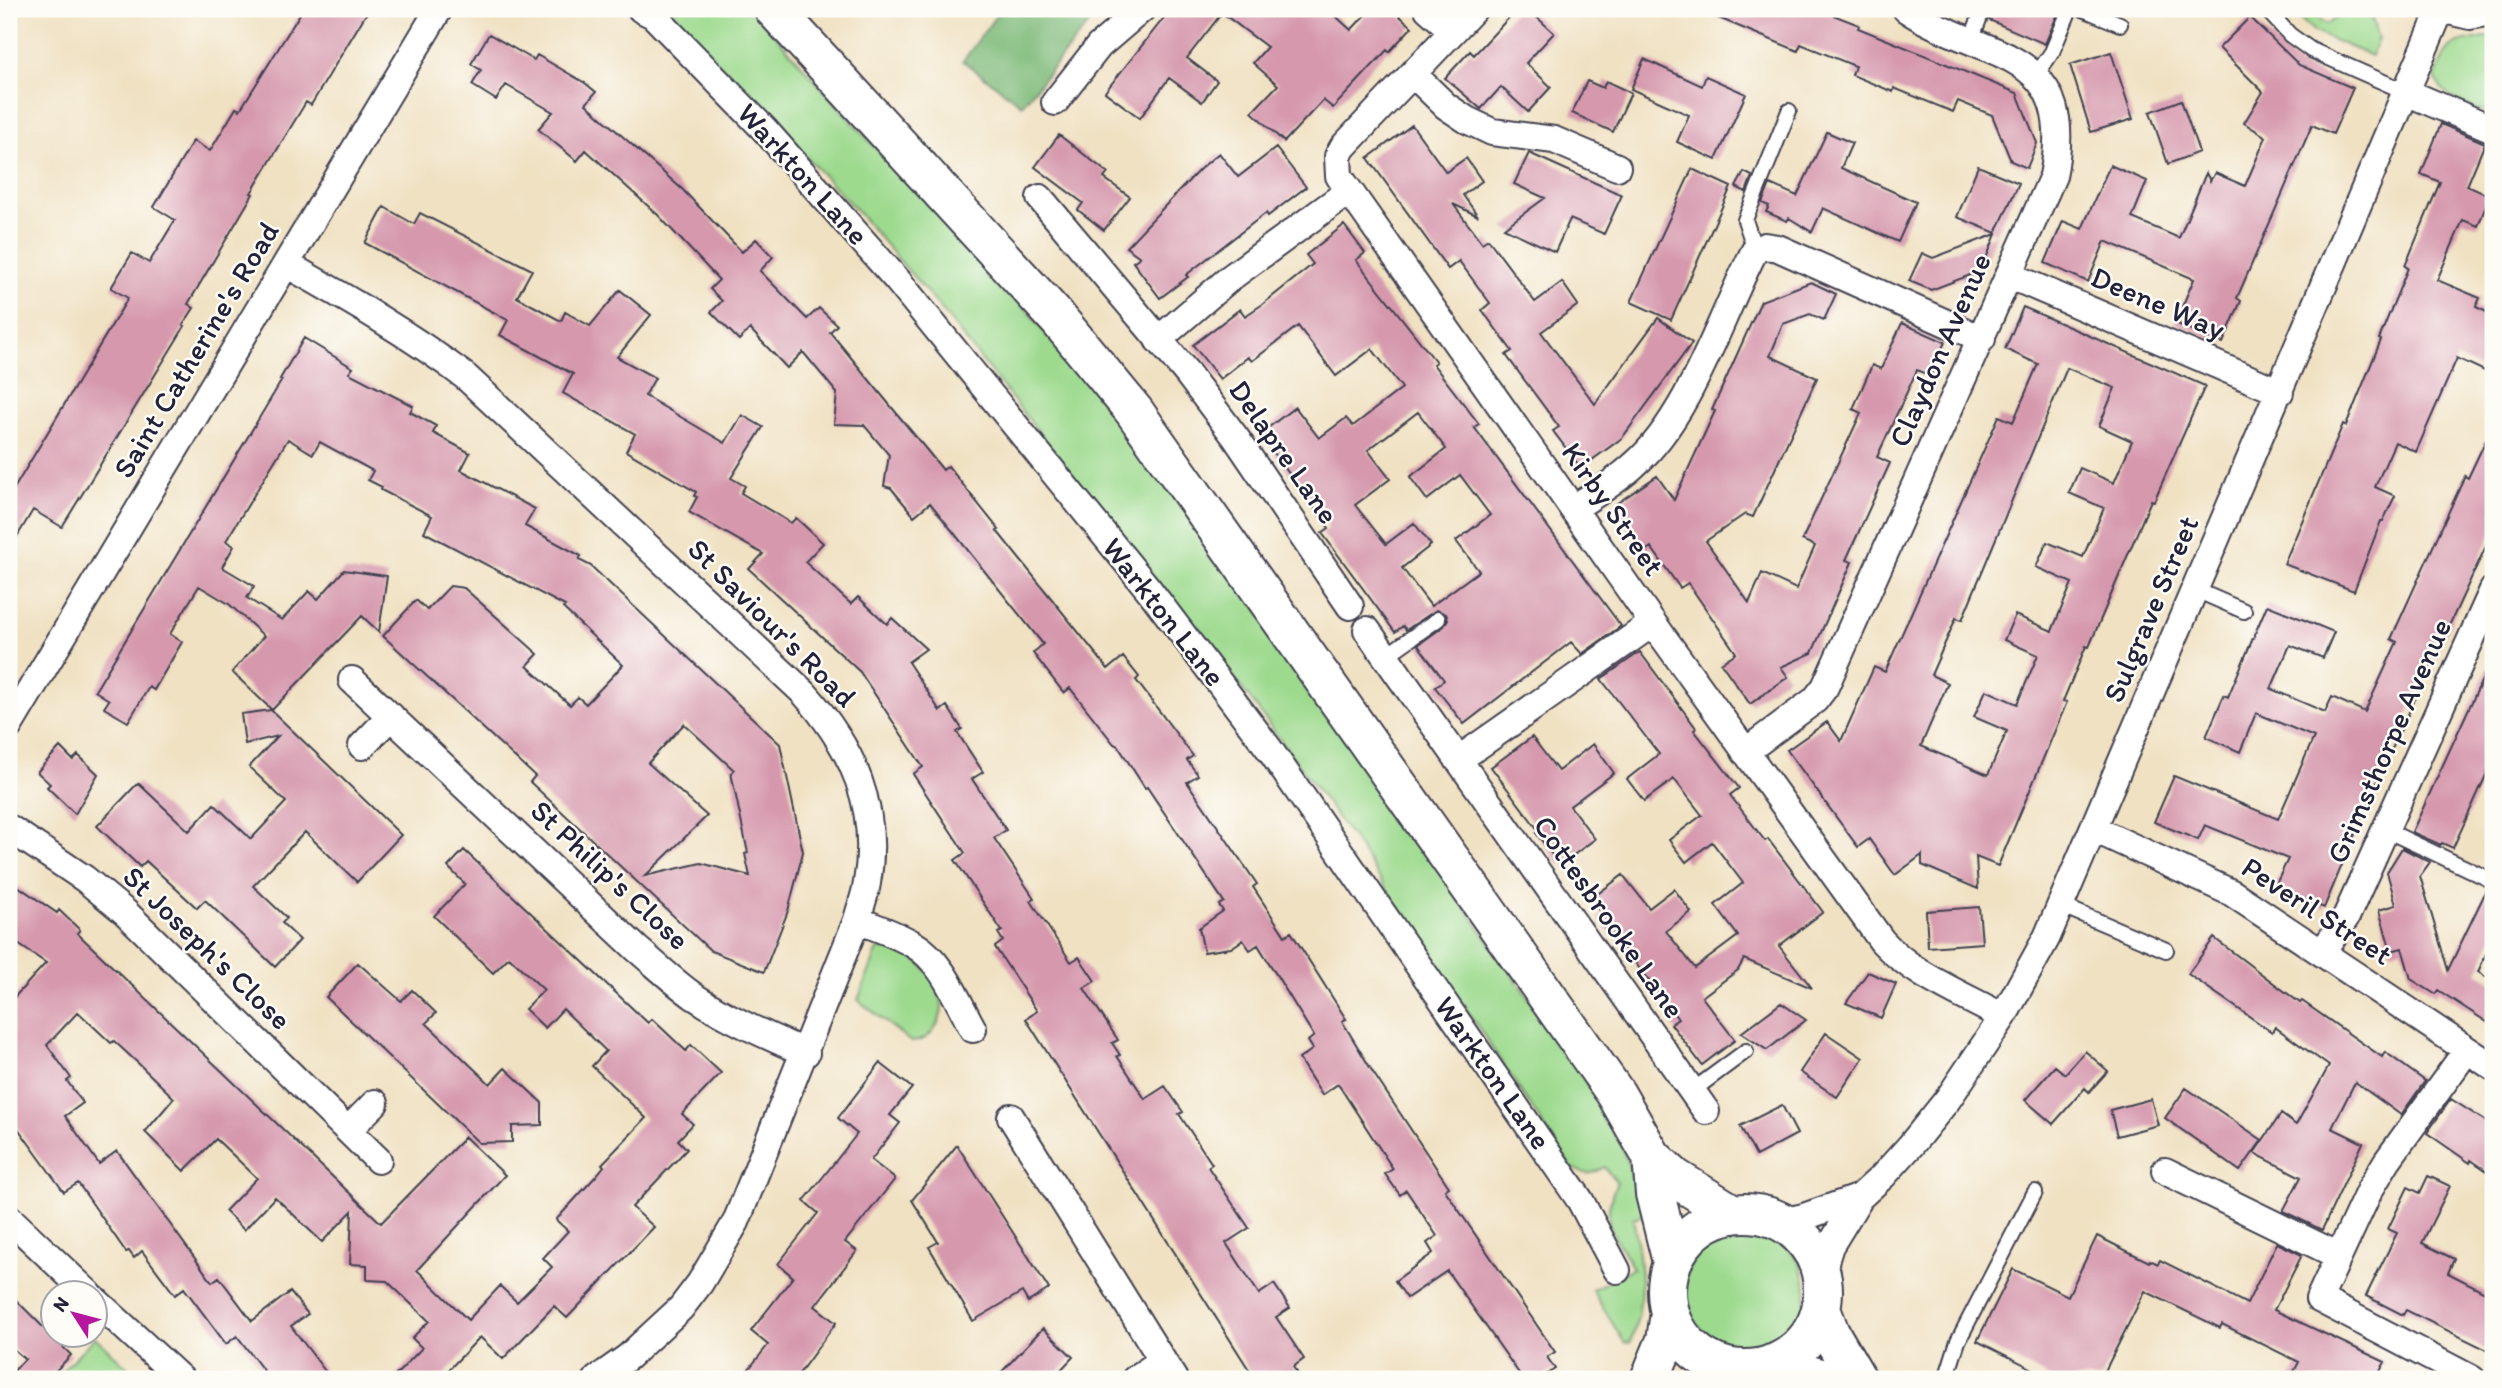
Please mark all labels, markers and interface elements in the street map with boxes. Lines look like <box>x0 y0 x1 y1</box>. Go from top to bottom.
street label: Warkton Lane <box>730 95 877 252</box>
street label: Saint Catherine's Road <box>105 215 287 484</box>
street label: Claydon Avenue <box>1880 247 1999 452</box>
street label: Deene Way <box>2086 258 2231 347</box>
street label: Delapre Lane <box>1221 373 1348 531</box>
street label: Kirby Street <box>1554 435 1673 583</box>
street label: Sulgrave Street <box>2095 510 2206 708</box>
street label: Warkton Lane <box>1095 530 1234 693</box>
street label: St Saviour's Road <box>680 531 864 715</box>
street label: Grimsthorpe Avenue <box>2318 613 2459 869</box>
street label: St Philip's Close <box>523 792 697 958</box>
street label: Cottesbrooke Lane <box>1526 808 1693 1025</box>
street label: Peveril Street <box>2235 848 2400 973</box>
street label: St Joseph's Close <box>115 858 299 1037</box>
street label: Warkton Lane <box>1427 989 1560 1156</box>
north arrow <box>38 1280 108 1350</box>
text: N <box>48 1292 74 1316</box>

